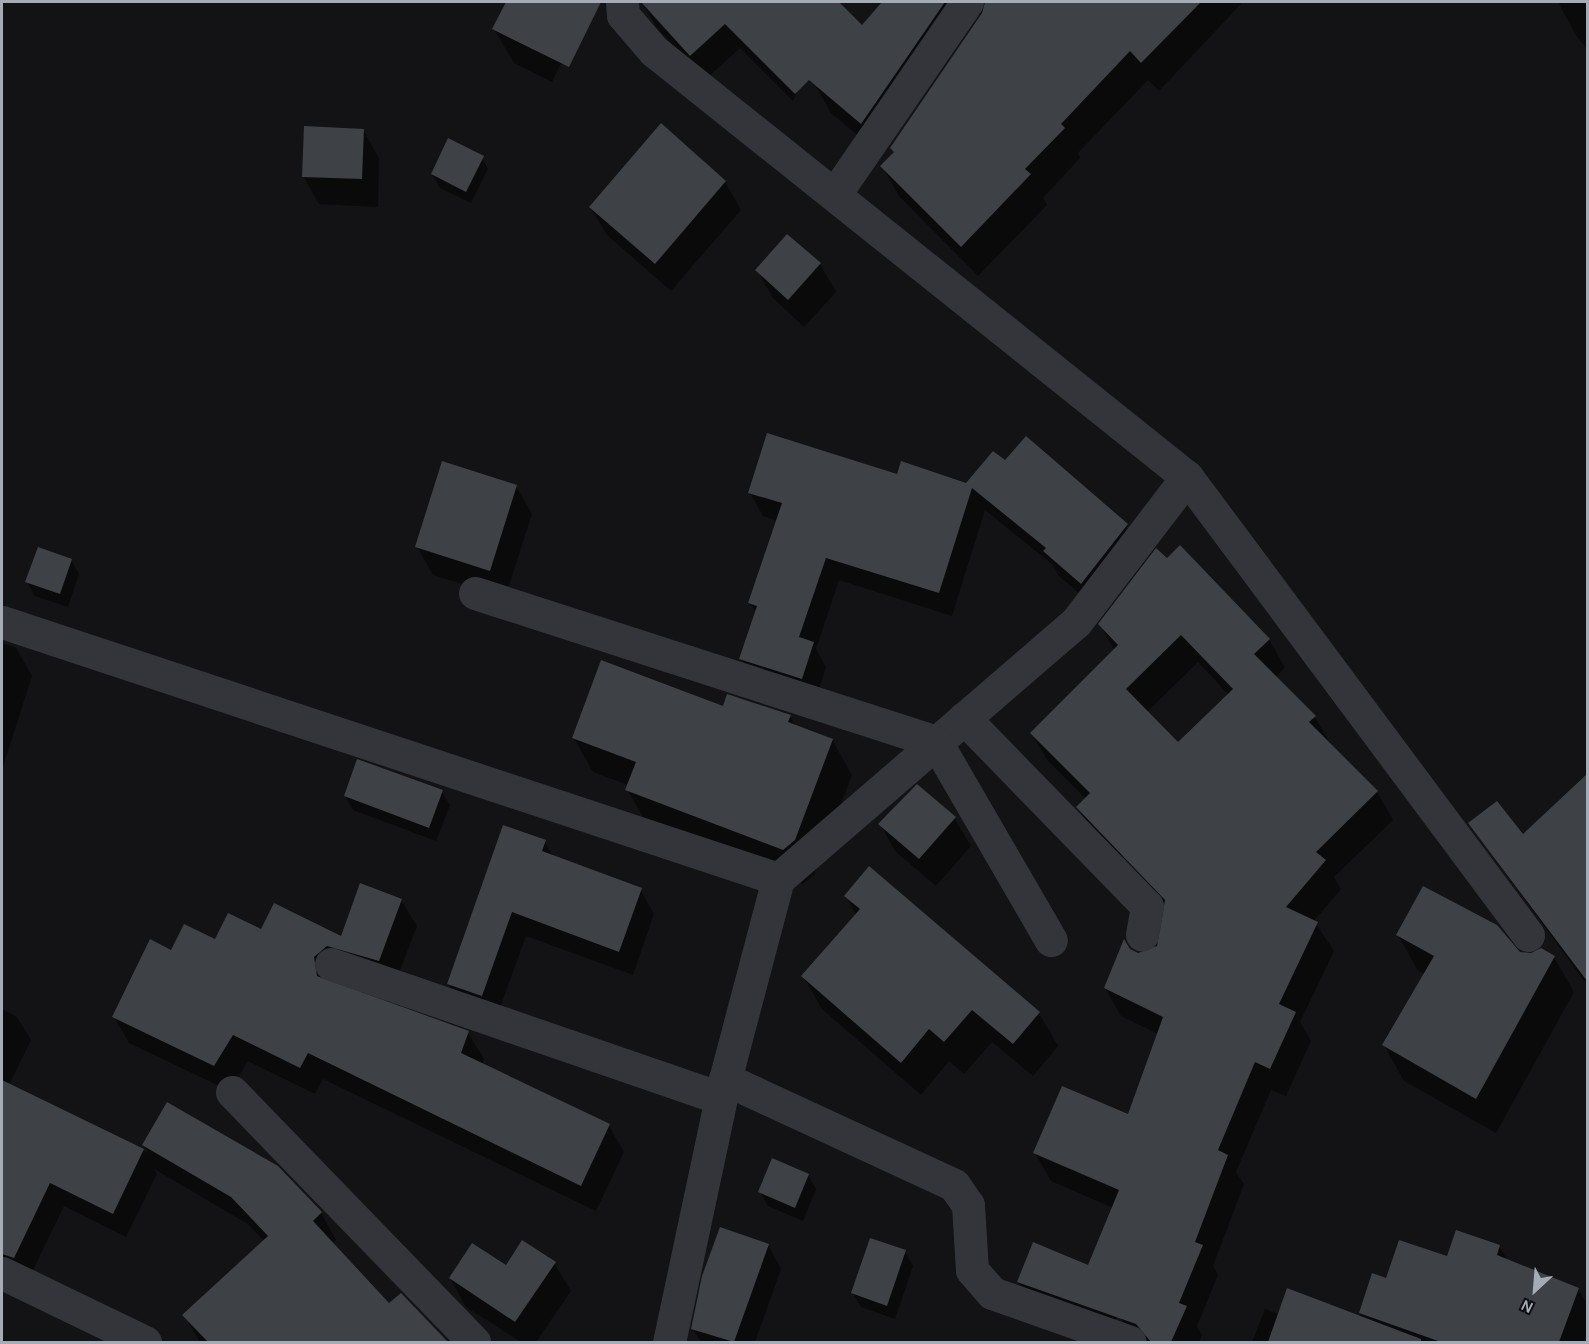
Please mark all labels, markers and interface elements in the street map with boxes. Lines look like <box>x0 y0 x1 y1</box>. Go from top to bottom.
north arrow <box>1505 1260 1565 1320</box>
text: N <box>1518 1296 1536 1318</box>

